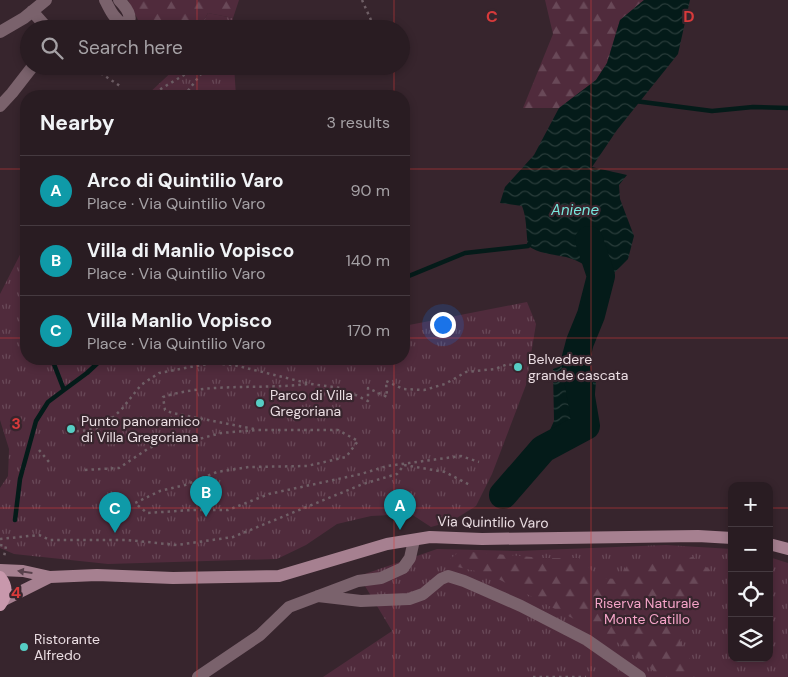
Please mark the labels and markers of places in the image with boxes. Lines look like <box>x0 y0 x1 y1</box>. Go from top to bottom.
place label: Belvedere grande cascata <box>528 350 628 384</box>
marker: Belvedere grande cascata <box>512 361 524 373</box>
place label: Parco di Villa Gregoriana <box>270 386 353 420</box>
marker: Parco di Villa Gregoriana <box>254 397 266 409</box>
place label: Punto panoramico di Villa Gregoriana <box>81 412 200 446</box>
marker: Punto panoramico di Villa Gregoriana <box>65 423 77 435</box>
pin: B <box>190 476 222 517</box>
pin: A <box>384 489 416 530</box>
pin: C <box>99 492 131 533</box>
place label: Ristorante Alfredo <box>34 630 100 664</box>
marker: Ristorante Alfredo <box>18 641 30 653</box>

